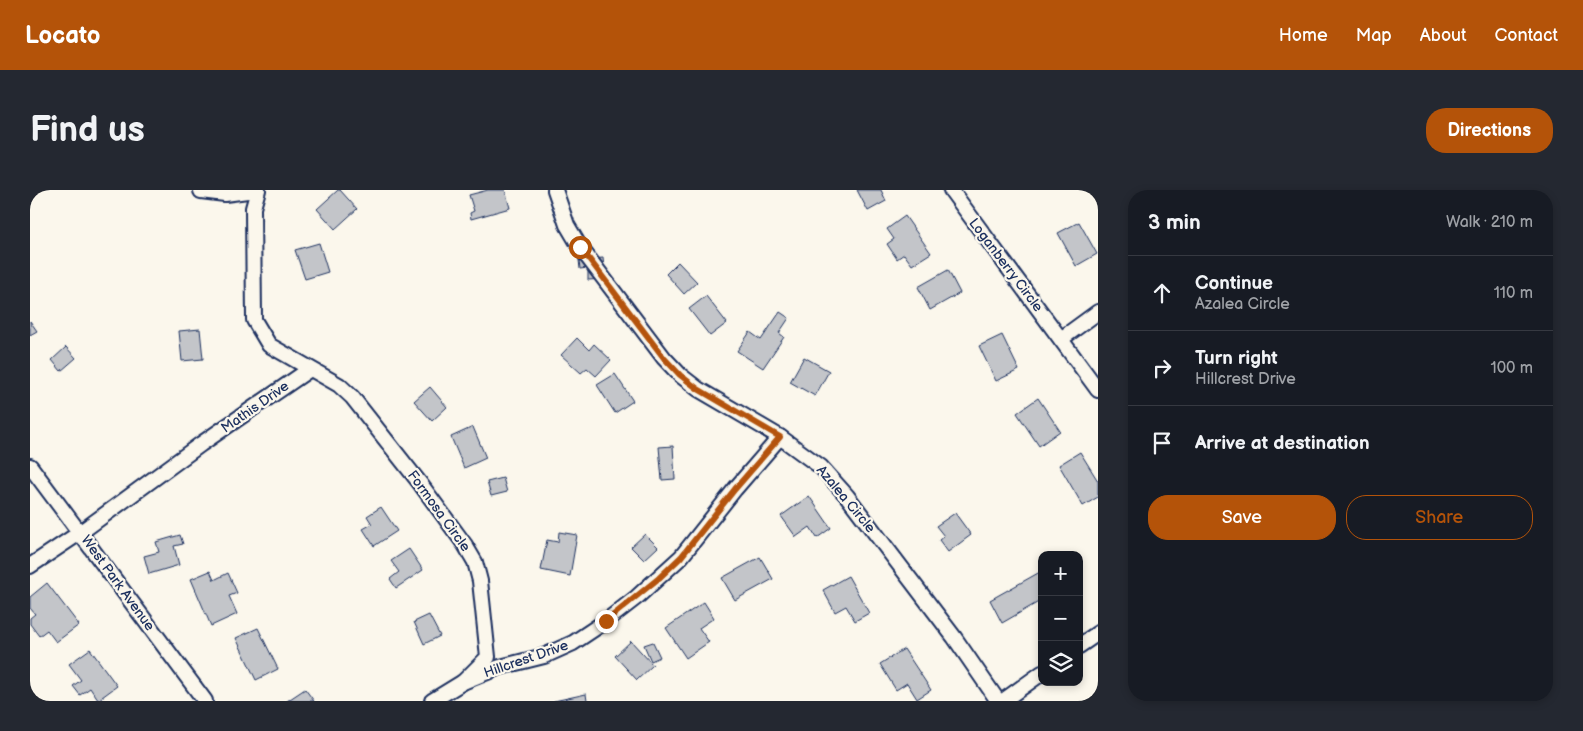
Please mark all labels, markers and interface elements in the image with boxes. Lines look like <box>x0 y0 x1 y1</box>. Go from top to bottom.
text: Locato <box>25 21 100 50</box>
text: Home <box>1279 25 1328 46</box>
text: Map <box>1356 25 1392 46</box>
text: About <box>1420 25 1467 46</box>
text: Contact <box>1495 25 1558 46</box>
button: Directions <box>1426 108 1553 153</box>
text: Find us <box>30 109 145 152</box>
text: 3 min <box>1148 210 1201 235</box>
text: Walk · 210 m <box>1446 213 1533 232</box>
street label: Loganberry Circle <box>965 215 1047 315</box>
route start <box>569 236 592 259</box>
text: Continue <box>1195 272 1273 295</box>
icon: ahead <box>1148 279 1176 307</box>
text: 110 m <box>1494 284 1533 303</box>
text: Azalea Circle <box>1195 295 1290 314</box>
text: Turn right <box>1195 347 1278 370</box>
icon: right <box>1148 354 1176 382</box>
text: 100 m <box>1490 359 1533 378</box>
text: Hillcrest Drive <box>1195 370 1296 389</box>
street label: Mathis Drive <box>218 377 292 437</box>
icon: arrive <box>1148 429 1176 457</box>
text: Arrive at destination <box>1195 432 1370 455</box>
street label: Azalea Circle <box>813 462 879 536</box>
street label: Formosa Circle <box>404 467 474 555</box>
button: Save <box>1148 495 1336 540</box>
button: Share <box>1346 495 1533 540</box>
street label: West Park Avenue <box>78 532 158 634</box>
map controls <box>1038 551 1083 686</box>
button: + <box>1038 551 1083 596</box>
button: − <box>1038 596 1083 641</box>
route end <box>595 610 618 633</box>
street label: Hillcrest Drive <box>482 637 570 681</box>
button: layers <box>1038 641 1083 686</box>

